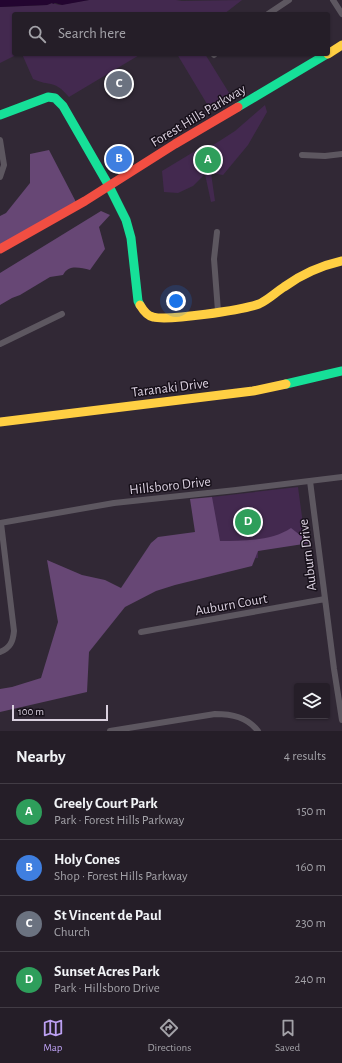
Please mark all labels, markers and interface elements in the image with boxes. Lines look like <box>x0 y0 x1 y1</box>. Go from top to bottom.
search box <box>12 12 330 56</box>
icon: search <box>26 23 48 45</box>
text: Search here <box>58 26 126 41</box>
pin: C <box>106 69 132 99</box>
street label: Forest Hills Parkway <box>149 82 249 150</box>
pin: B <box>106 144 132 174</box>
pin: A <box>195 145 221 175</box>
your location <box>166 291 186 311</box>
street label: Taranaki Drive <box>131 376 210 400</box>
street label: Hillsboro Drive <box>129 475 212 497</box>
pin: D <box>235 507 261 537</box>
street label: Auburn Drive <box>297 518 319 592</box>
street label: Auburn Court <box>194 592 269 618</box>
map controls <box>294 683 330 719</box>
button: layers <box>294 683 330 719</box>
scale bar <box>12 703 108 722</box>
text: 100 m <box>18 706 44 717</box>
text: Nearby <box>16 748 66 765</box>
text: 4 results <box>284 750 326 763</box>
text: Greely Court Park <box>54 796 158 811</box>
text: A <box>25 805 33 818</box>
text: 150 m <box>297 805 326 818</box>
text: Park · Forest Hills Parkway <box>54 814 184 827</box>
text: Holy Cones <box>54 852 120 867</box>
text: B <box>25 861 33 874</box>
text: 160 m <box>296 861 326 874</box>
text: Shop · Forest Hills Parkway <box>54 870 188 883</box>
text: St Vincent de Paul <box>54 908 162 923</box>
text: C <box>26 917 32 930</box>
text: 230 m <box>295 917 326 930</box>
text: Church <box>54 926 90 939</box>
text: Sunset Acres Park <box>54 964 160 979</box>
text: D <box>25 973 33 986</box>
text: 240 m <box>294 973 326 986</box>
text: Park · Hillsboro Drive <box>54 982 160 995</box>
tab: Map <box>42 1017 64 1054</box>
tab: Directions <box>147 1017 191 1054</box>
tab: Saved <box>275 1017 300 1054</box>

